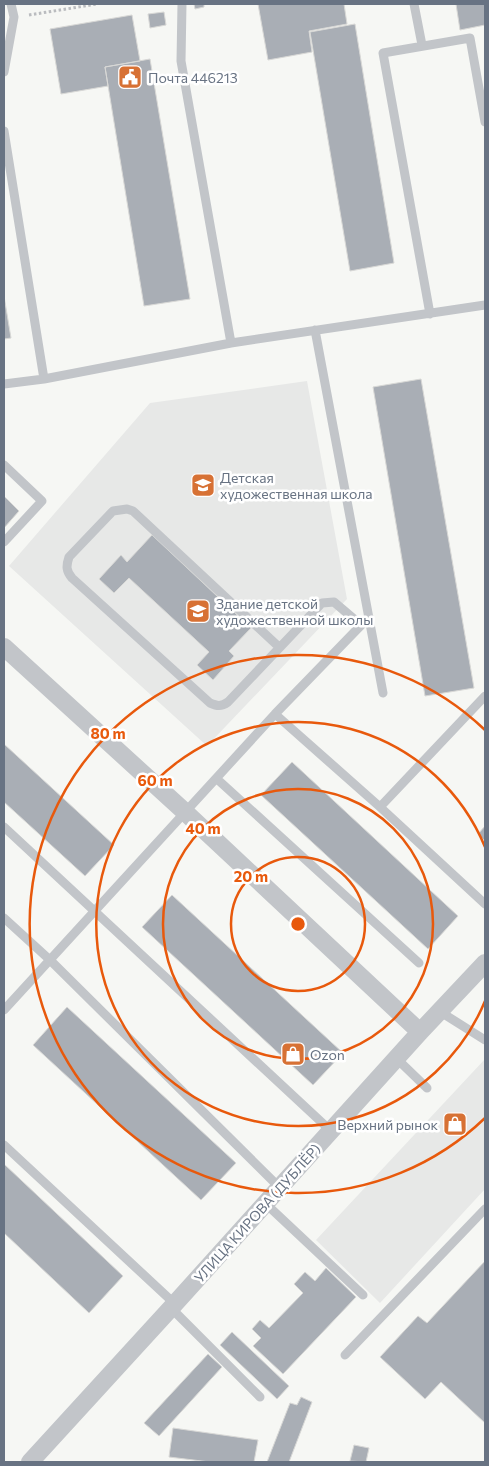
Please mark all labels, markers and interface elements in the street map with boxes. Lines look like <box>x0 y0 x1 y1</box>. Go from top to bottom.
public building icon: Почта 446213 <box>117 64 143 90</box>
place label: Почта 446213 <box>148 69 238 86</box>
place label: Детская художественная школа <box>220 469 373 502</box>
school or university icon: Детская художественная школа <box>190 472 216 498</box>
place label: Здание детской художественной школы <box>216 595 373 628</box>
school or university icon: Здание детской художественной школы <box>185 598 211 624</box>
text: 80 m <box>90 724 126 742</box>
text: 60 m <box>137 771 173 789</box>
text: 40 m <box>185 819 221 837</box>
text: 20 m <box>234 867 268 885</box>
centre of rings <box>289 915 307 933</box>
shop icon: Ozon <box>280 1041 306 1067</box>
place label: Ozon <box>310 1046 345 1063</box>
shop icon: Верхний рынок <box>442 1111 468 1137</box>
place label: Верхний рынок <box>337 1116 439 1133</box>
street label: УЛИЦА КИРОВА (ДУБЛЁР) <box>190 1140 324 1286</box>

